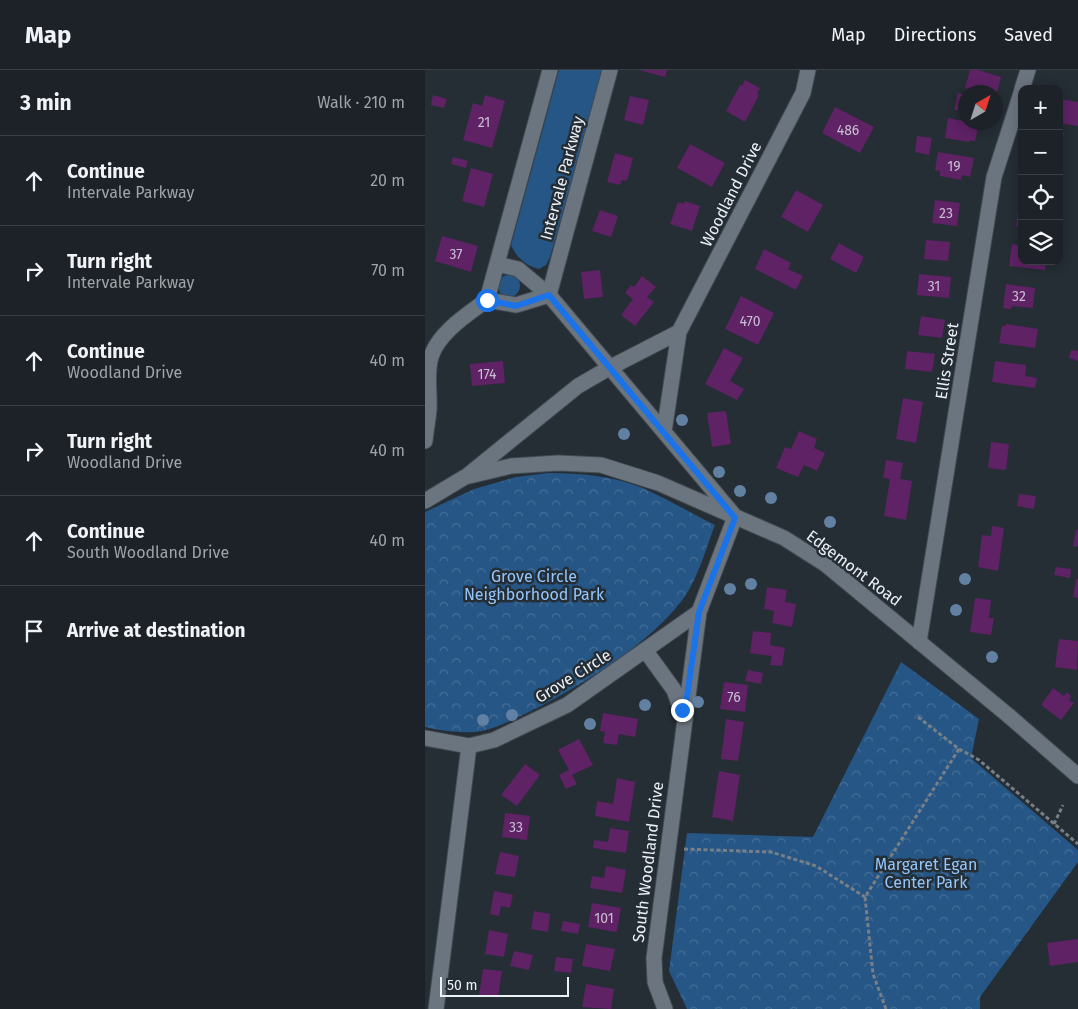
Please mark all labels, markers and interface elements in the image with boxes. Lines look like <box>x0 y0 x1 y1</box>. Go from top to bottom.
text: Map <box>25 21 71 49</box>
text: Map <box>831 24 866 46</box>
text: Directions <box>894 24 976 46</box>
text: Saved <box>1004 24 1053 46</box>
north arrow <box>958 85 1003 130</box>
map controls <box>1018 85 1063 265</box>
button: + <box>1018 85 1063 130</box>
text: 3 min <box>20 90 72 116</box>
text: Walk · 210 m <box>317 93 405 112</box>
house number: 21 <box>478 114 490 131</box>
street label: Intervale Parkway <box>536 114 588 242</box>
house number: 486 <box>837 122 859 139</box>
button: − <box>1018 130 1063 175</box>
street label: Woodland Drive <box>696 138 766 250</box>
house number: 19 <box>947 158 961 175</box>
text: Continue <box>67 160 145 183</box>
icon: ahead <box>20 167 48 195</box>
text: 20 m <box>370 171 405 190</box>
button: locate <box>1018 175 1063 220</box>
text: Intervale Parkway <box>67 183 194 202</box>
house number: 23 <box>939 205 953 222</box>
button: layers <box>1018 220 1063 265</box>
house number: 37 <box>449 246 463 263</box>
text: Turn right <box>67 250 152 273</box>
icon: right <box>20 257 48 285</box>
text: 70 m <box>371 261 405 280</box>
text: Intervale Parkway <box>67 273 194 292</box>
house number: 31 <box>928 278 940 295</box>
house number: 32 <box>1012 288 1026 305</box>
route start <box>476 289 499 312</box>
house number: 470 <box>740 313 761 330</box>
street label: Ellis Street <box>932 321 962 401</box>
text: Continue <box>67 340 145 363</box>
icon: ahead <box>20 347 48 375</box>
text: 40 m <box>370 351 405 370</box>
text: Woodland Drive <box>67 363 182 382</box>
house number: 174 <box>477 366 497 383</box>
text: Turn right <box>67 430 152 453</box>
icon: right <box>20 437 48 465</box>
text: 40 m <box>370 441 405 460</box>
text: Woodland Drive <box>67 453 182 472</box>
text: Continue <box>67 520 145 543</box>
street label: Edgemont Road <box>803 526 905 610</box>
icon: ahead <box>20 527 48 555</box>
text: 40 m <box>370 531 405 550</box>
text: South Woodland Drive <box>67 543 229 562</box>
park label: Grove Circle Neighborhood Park <box>464 567 605 604</box>
icon: arrive <box>20 617 48 645</box>
text: Arrive at destination <box>67 619 246 642</box>
street label: Grove Circle <box>532 645 614 707</box>
house number: 76 <box>727 689 741 706</box>
route end <box>671 699 694 722</box>
street label: South Woodland Drive <box>629 780 667 944</box>
house number: 33 <box>509 819 523 836</box>
park label: Margaret Egan Center Park <box>875 855 977 892</box>
house number: 101 <box>594 910 614 927</box>
scale bar <box>440 974 569 997</box>
text: 50 m <box>447 977 478 994</box>

